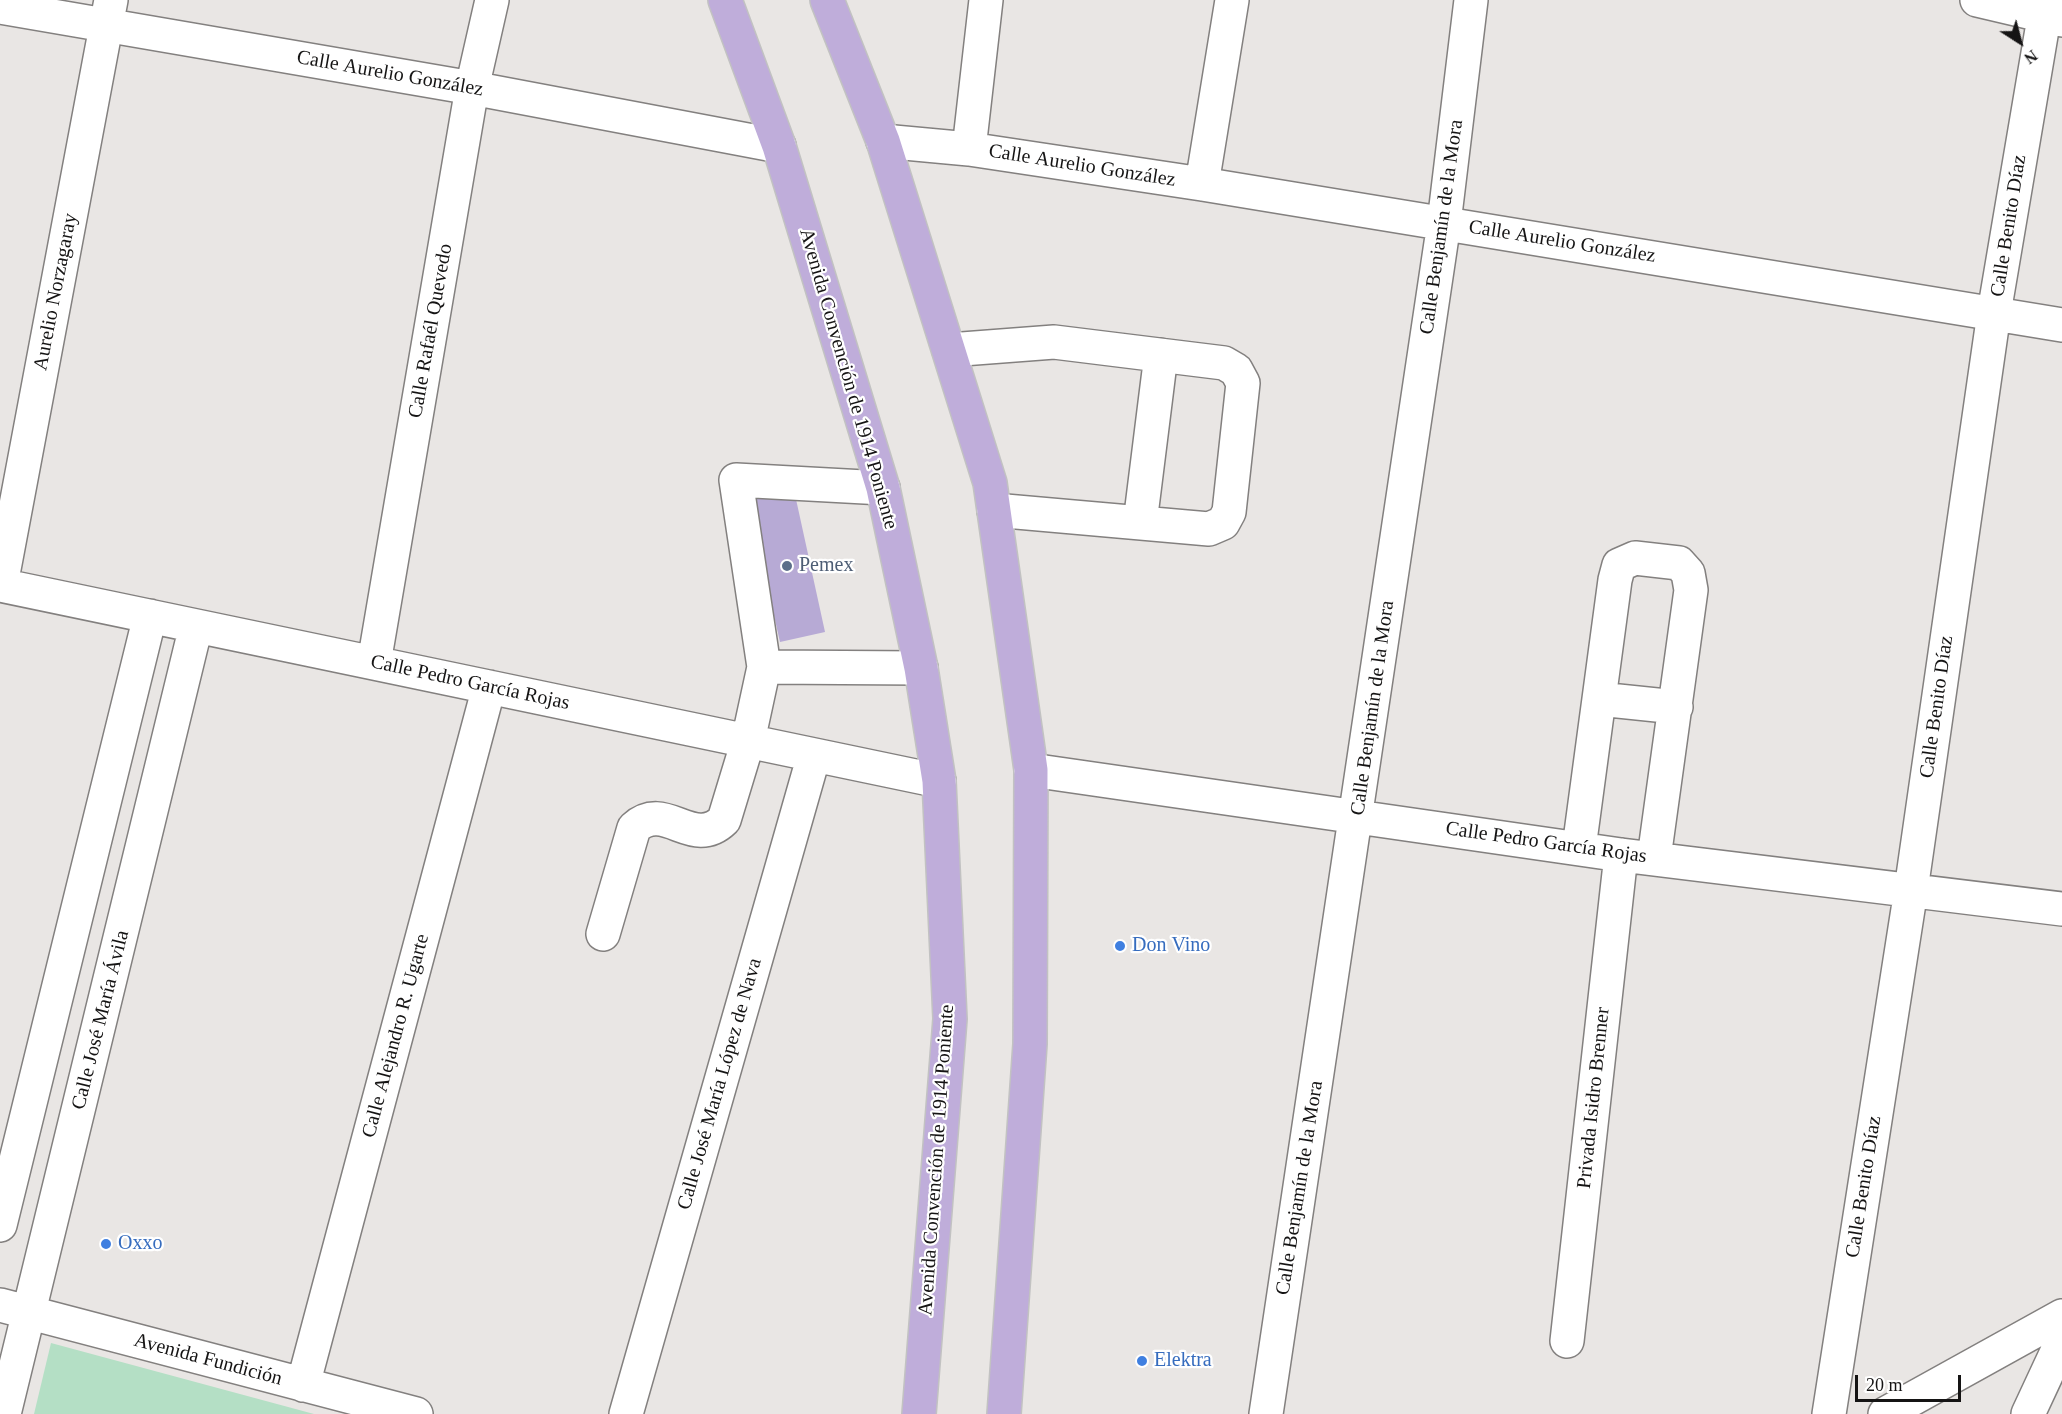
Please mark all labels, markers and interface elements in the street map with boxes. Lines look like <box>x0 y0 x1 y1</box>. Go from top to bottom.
north arrow <box>1990 12 2050 72</box>
street label: Calle Aurelio González <box>295 46 485 102</box>
text: N <box>2021 47 2041 67</box>
street label: Calle Benjamín de la Mora <box>1415 118 1469 336</box>
street label: Calle Aurelio González <box>987 139 1177 193</box>
street label: Calle Benito Díaz <box>1986 153 2032 299</box>
street label: Aurelio Norzagaray <box>29 211 83 373</box>
street label: Calle Aurelio González <box>1467 215 1657 269</box>
street label: Avenida Convención de 1914 Poniente <box>793 226 903 532</box>
street label: Calle Rafaél Quevedo <box>404 242 458 420</box>
place label: Pemex <box>799 554 853 578</box>
marker: Pemex <box>780 559 794 573</box>
street label: Calle Benjamín de la Mora <box>1346 599 1400 817</box>
street label: Calle Benito Díaz <box>1915 634 1959 780</box>
street label: Calle Pedro García Rojas <box>368 650 572 716</box>
street label: Calle Pedro García Rojas <box>1444 817 1648 869</box>
street label: Calle José María Ávila <box>67 928 135 1112</box>
street label: Calle Alejandro R. Ugarte <box>357 932 435 1140</box>
place label: Don Vino <box>1132 934 1210 958</box>
marker: Don Vino <box>1113 939 1127 953</box>
street label: Calle José María López de Nava <box>673 956 767 1212</box>
street label: Avenida Convención de 1914 Poniente <box>914 1004 960 1316</box>
street label: Privada Isidro Brenner <box>1573 1006 1615 1190</box>
street label: Calle Benjamín de la Mora <box>1271 1079 1329 1297</box>
street label: Calle Benito Díaz <box>1841 1114 1887 1260</box>
place label: Oxxo <box>118 1232 162 1256</box>
marker: Oxxo <box>99 1237 113 1251</box>
street label: Avenida Fundición <box>131 1329 285 1391</box>
place label: Elektra <box>1154 1349 1212 1373</box>
marker: Elektra <box>1135 1354 1149 1368</box>
scale bar <box>1858 1363 1964 1401</box>
text: 20 m <box>1866 1375 1903 1395</box>

